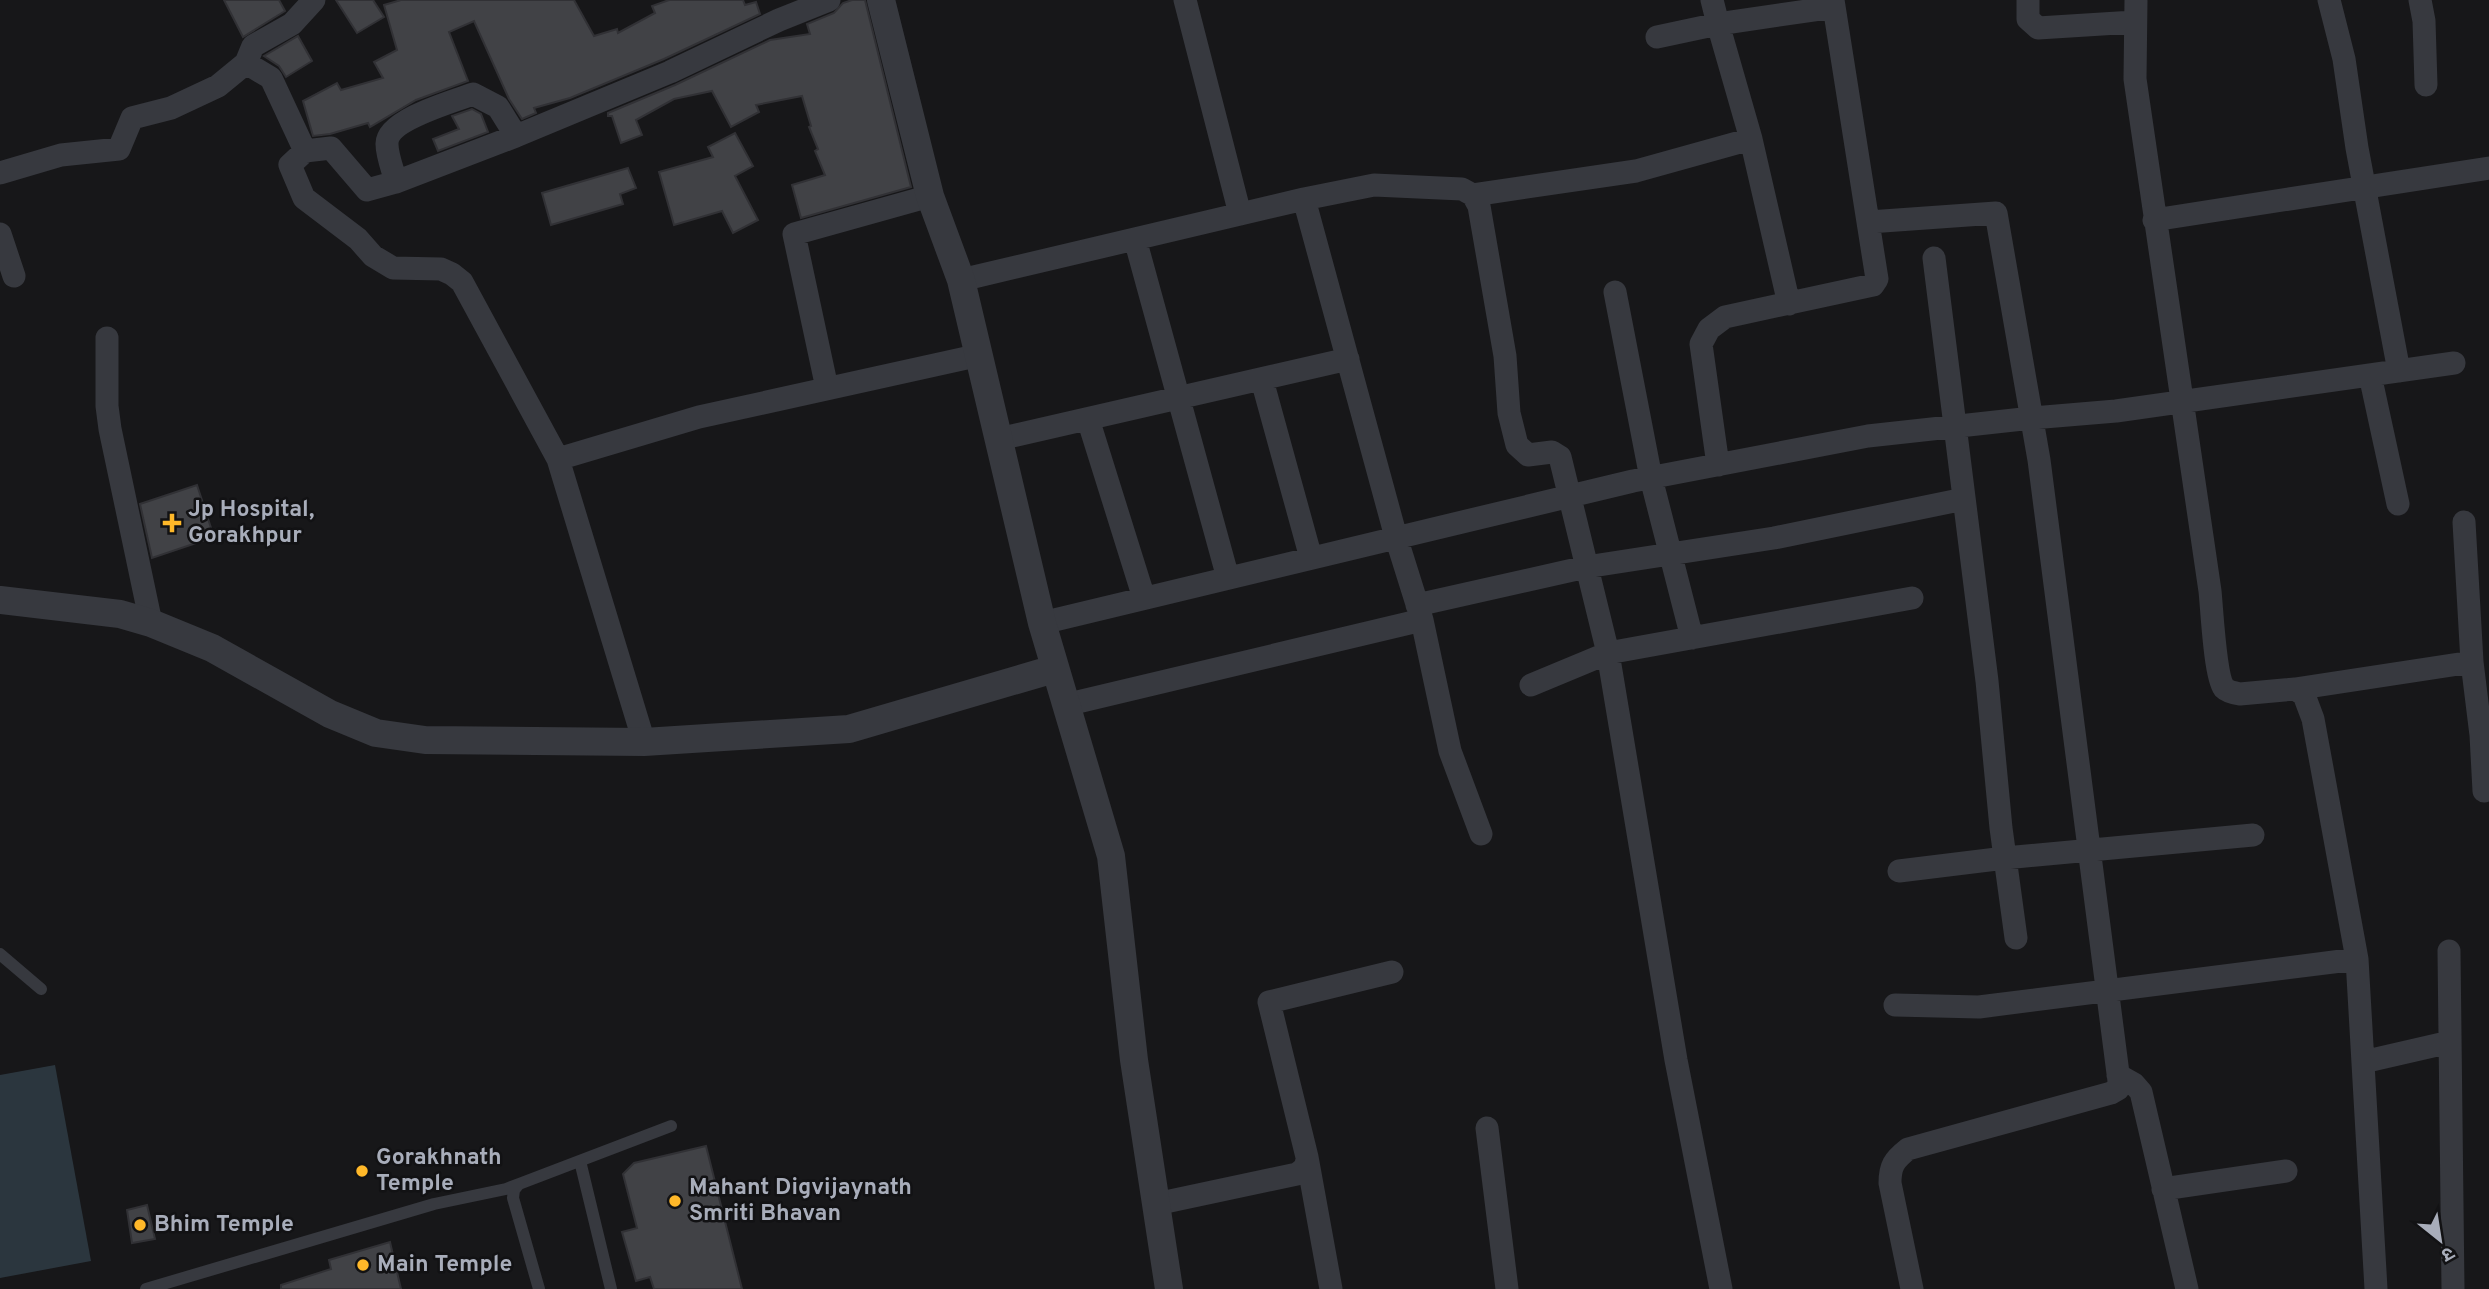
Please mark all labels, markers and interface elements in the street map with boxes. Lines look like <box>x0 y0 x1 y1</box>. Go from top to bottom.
place label: Jp Hospital, Gorakhpur <box>188 496 315 551</box>
marker: Jp Hospital, Gorakhpur <box>162 513 182 533</box>
place label: Gorakhnath Temple <box>376 1144 502 1199</box>
marker: Gorakhnath Temple <box>354 1163 370 1179</box>
place label: Mahant Digvijaynath Smriti Bhavan <box>689 1174 912 1229</box>
marker: Mahant Digvijaynath Smriti Bhavan <box>667 1193 683 1209</box>
north arrow <box>2405 1205 2475 1275</box>
place label: Bhim Temple <box>154 1211 294 1240</box>
marker: Bhim Temple <box>132 1217 148 1233</box>
text: उ <box>2436 1240 2458 1267</box>
place label: Main Temple <box>377 1251 512 1280</box>
marker: Main Temple <box>355 1257 371 1273</box>

